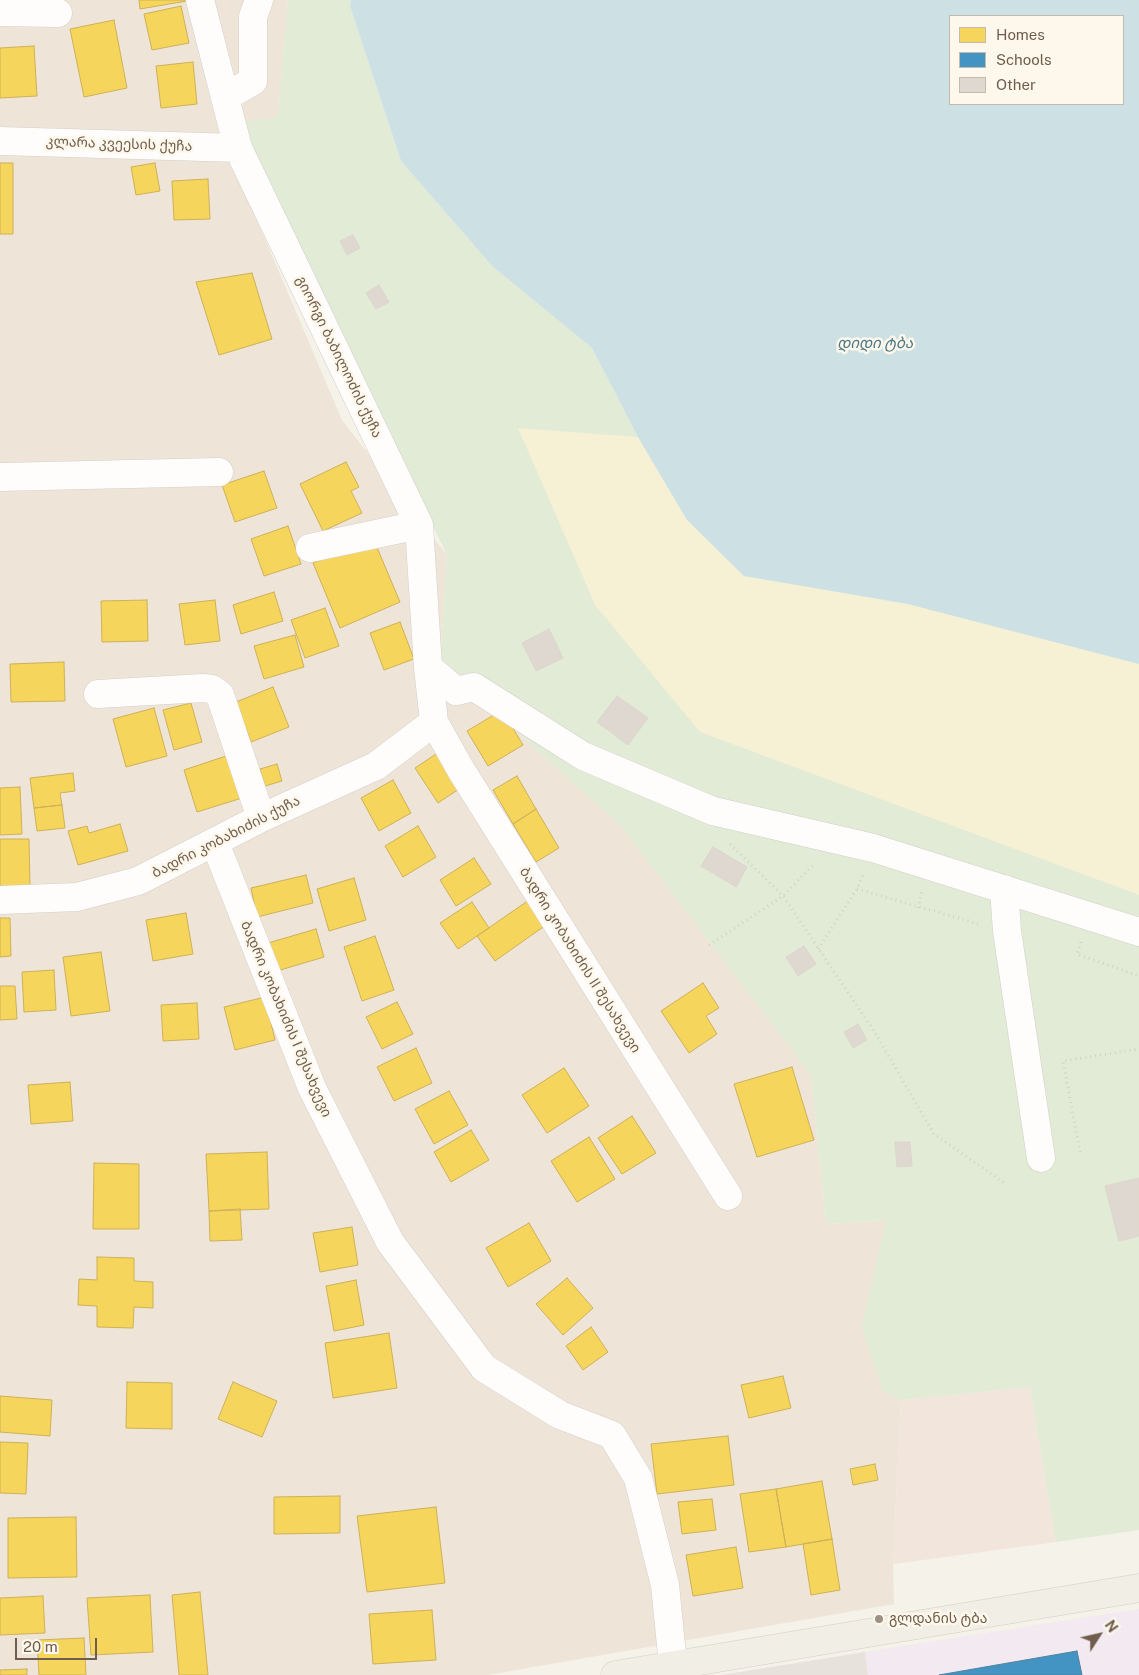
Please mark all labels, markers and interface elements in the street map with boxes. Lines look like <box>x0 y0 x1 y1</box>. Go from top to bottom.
legend <box>949 15 1124 105</box>
text: Homes <box>996 26 1045 43</box>
text: Schools <box>996 51 1052 68</box>
text: Other <box>996 76 1036 93</box>
street label: კლარა კვეესის ქუჩა <box>45 133 193 155</box>
street label: გიორგი ბაბილოძის ქუჩა <box>292 273 386 441</box>
water label: დიდი ტბა <box>837 334 913 352</box>
street label: ბადრი კობახიძის ქუჩა <box>149 792 303 882</box>
street label: ბადრი კობახიძის II შესახვევი <box>516 864 644 1056</box>
street label: ბადრი კობახიძის I შესახვევი <box>237 918 335 1120</box>
north arrow <box>1074 1610 1124 1660</box>
place label: გლდანის ტბა <box>889 1611 987 1627</box>
marker: გლდანის ტბა <box>873 1613 885 1625</box>
text: N <box>1102 1617 1121 1635</box>
scale bar <box>18 1628 100 1660</box>
text: 20 m <box>23 1638 58 1655</box>

